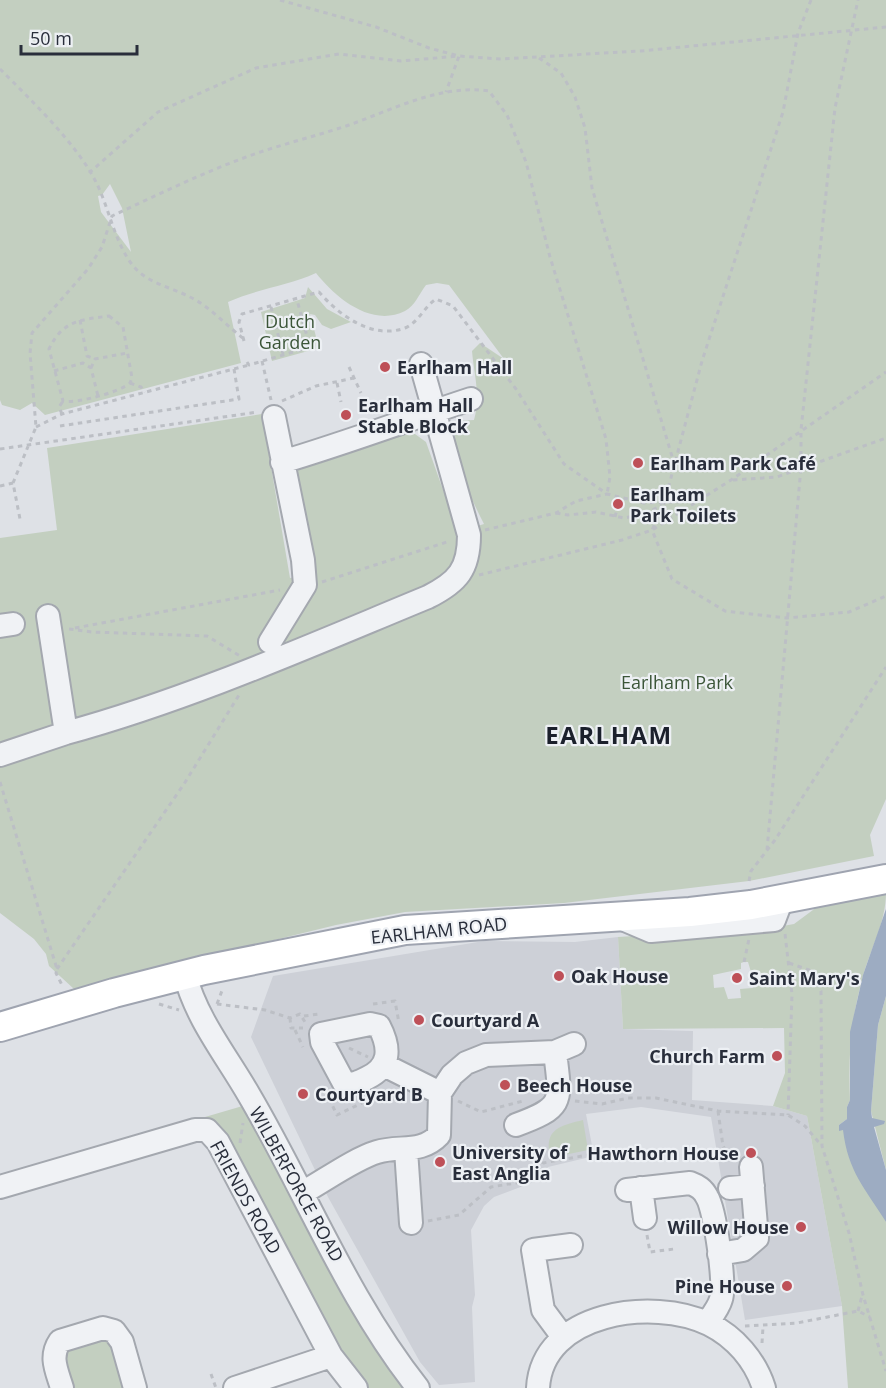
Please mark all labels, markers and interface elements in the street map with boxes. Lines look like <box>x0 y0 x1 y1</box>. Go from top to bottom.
scale bar <box>21 18 136 56</box>
text: 50 m <box>30 26 72 50</box>
park label: Dutch Garden <box>259 309 321 354</box>
place label: Earlham Hall <box>397 355 512 379</box>
marker: Earlham Hall <box>378 360 392 374</box>
place label: Earlham Hall Stable Block <box>358 393 473 438</box>
marker: Earlham Hall Stable Block <box>339 408 353 422</box>
place label: Earlham Park Café <box>650 451 816 475</box>
marker: Earlham Park Café <box>631 456 645 470</box>
place label: Earlham Park Toilets <box>630 482 736 527</box>
marker: Earlham Park Toilets <box>611 497 625 511</box>
park label: Earlham Park <box>621 670 734 694</box>
district label: EARLHAM <box>545 718 673 751</box>
street label: EARLHAM ROAD <box>370 911 508 949</box>
place label: Oak House <box>571 964 668 988</box>
place label: Saint Mary's <box>749 966 860 990</box>
marker: Oak House <box>552 969 566 983</box>
marker: Saint Mary's <box>730 971 744 985</box>
place label: Courtyard A <box>431 1008 540 1032</box>
marker: Courtyard A <box>412 1013 426 1027</box>
place label: Church Farm <box>649 1044 765 1068</box>
marker: Church Farm <box>770 1049 784 1063</box>
place label: Beech House <box>517 1073 632 1097</box>
marker: Beech House <box>498 1078 512 1092</box>
place label: Courtyard B <box>315 1082 423 1106</box>
marker: Courtyard B <box>296 1087 310 1101</box>
street label: WILBERFORCE ROAD <box>244 1102 350 1266</box>
street label: FRIENDS ROAD <box>205 1136 287 1258</box>
place label: University of East Anglia <box>452 1140 568 1185</box>
place label: Hawthorn House <box>587 1141 739 1165</box>
marker: Hawthorn House <box>744 1146 758 1160</box>
marker: University of East Anglia <box>433 1155 447 1169</box>
place label: Willow House <box>668 1215 789 1239</box>
marker: Willow House <box>794 1220 808 1234</box>
place label: Pine House <box>675 1274 775 1298</box>
marker: Pine House <box>780 1279 794 1293</box>

